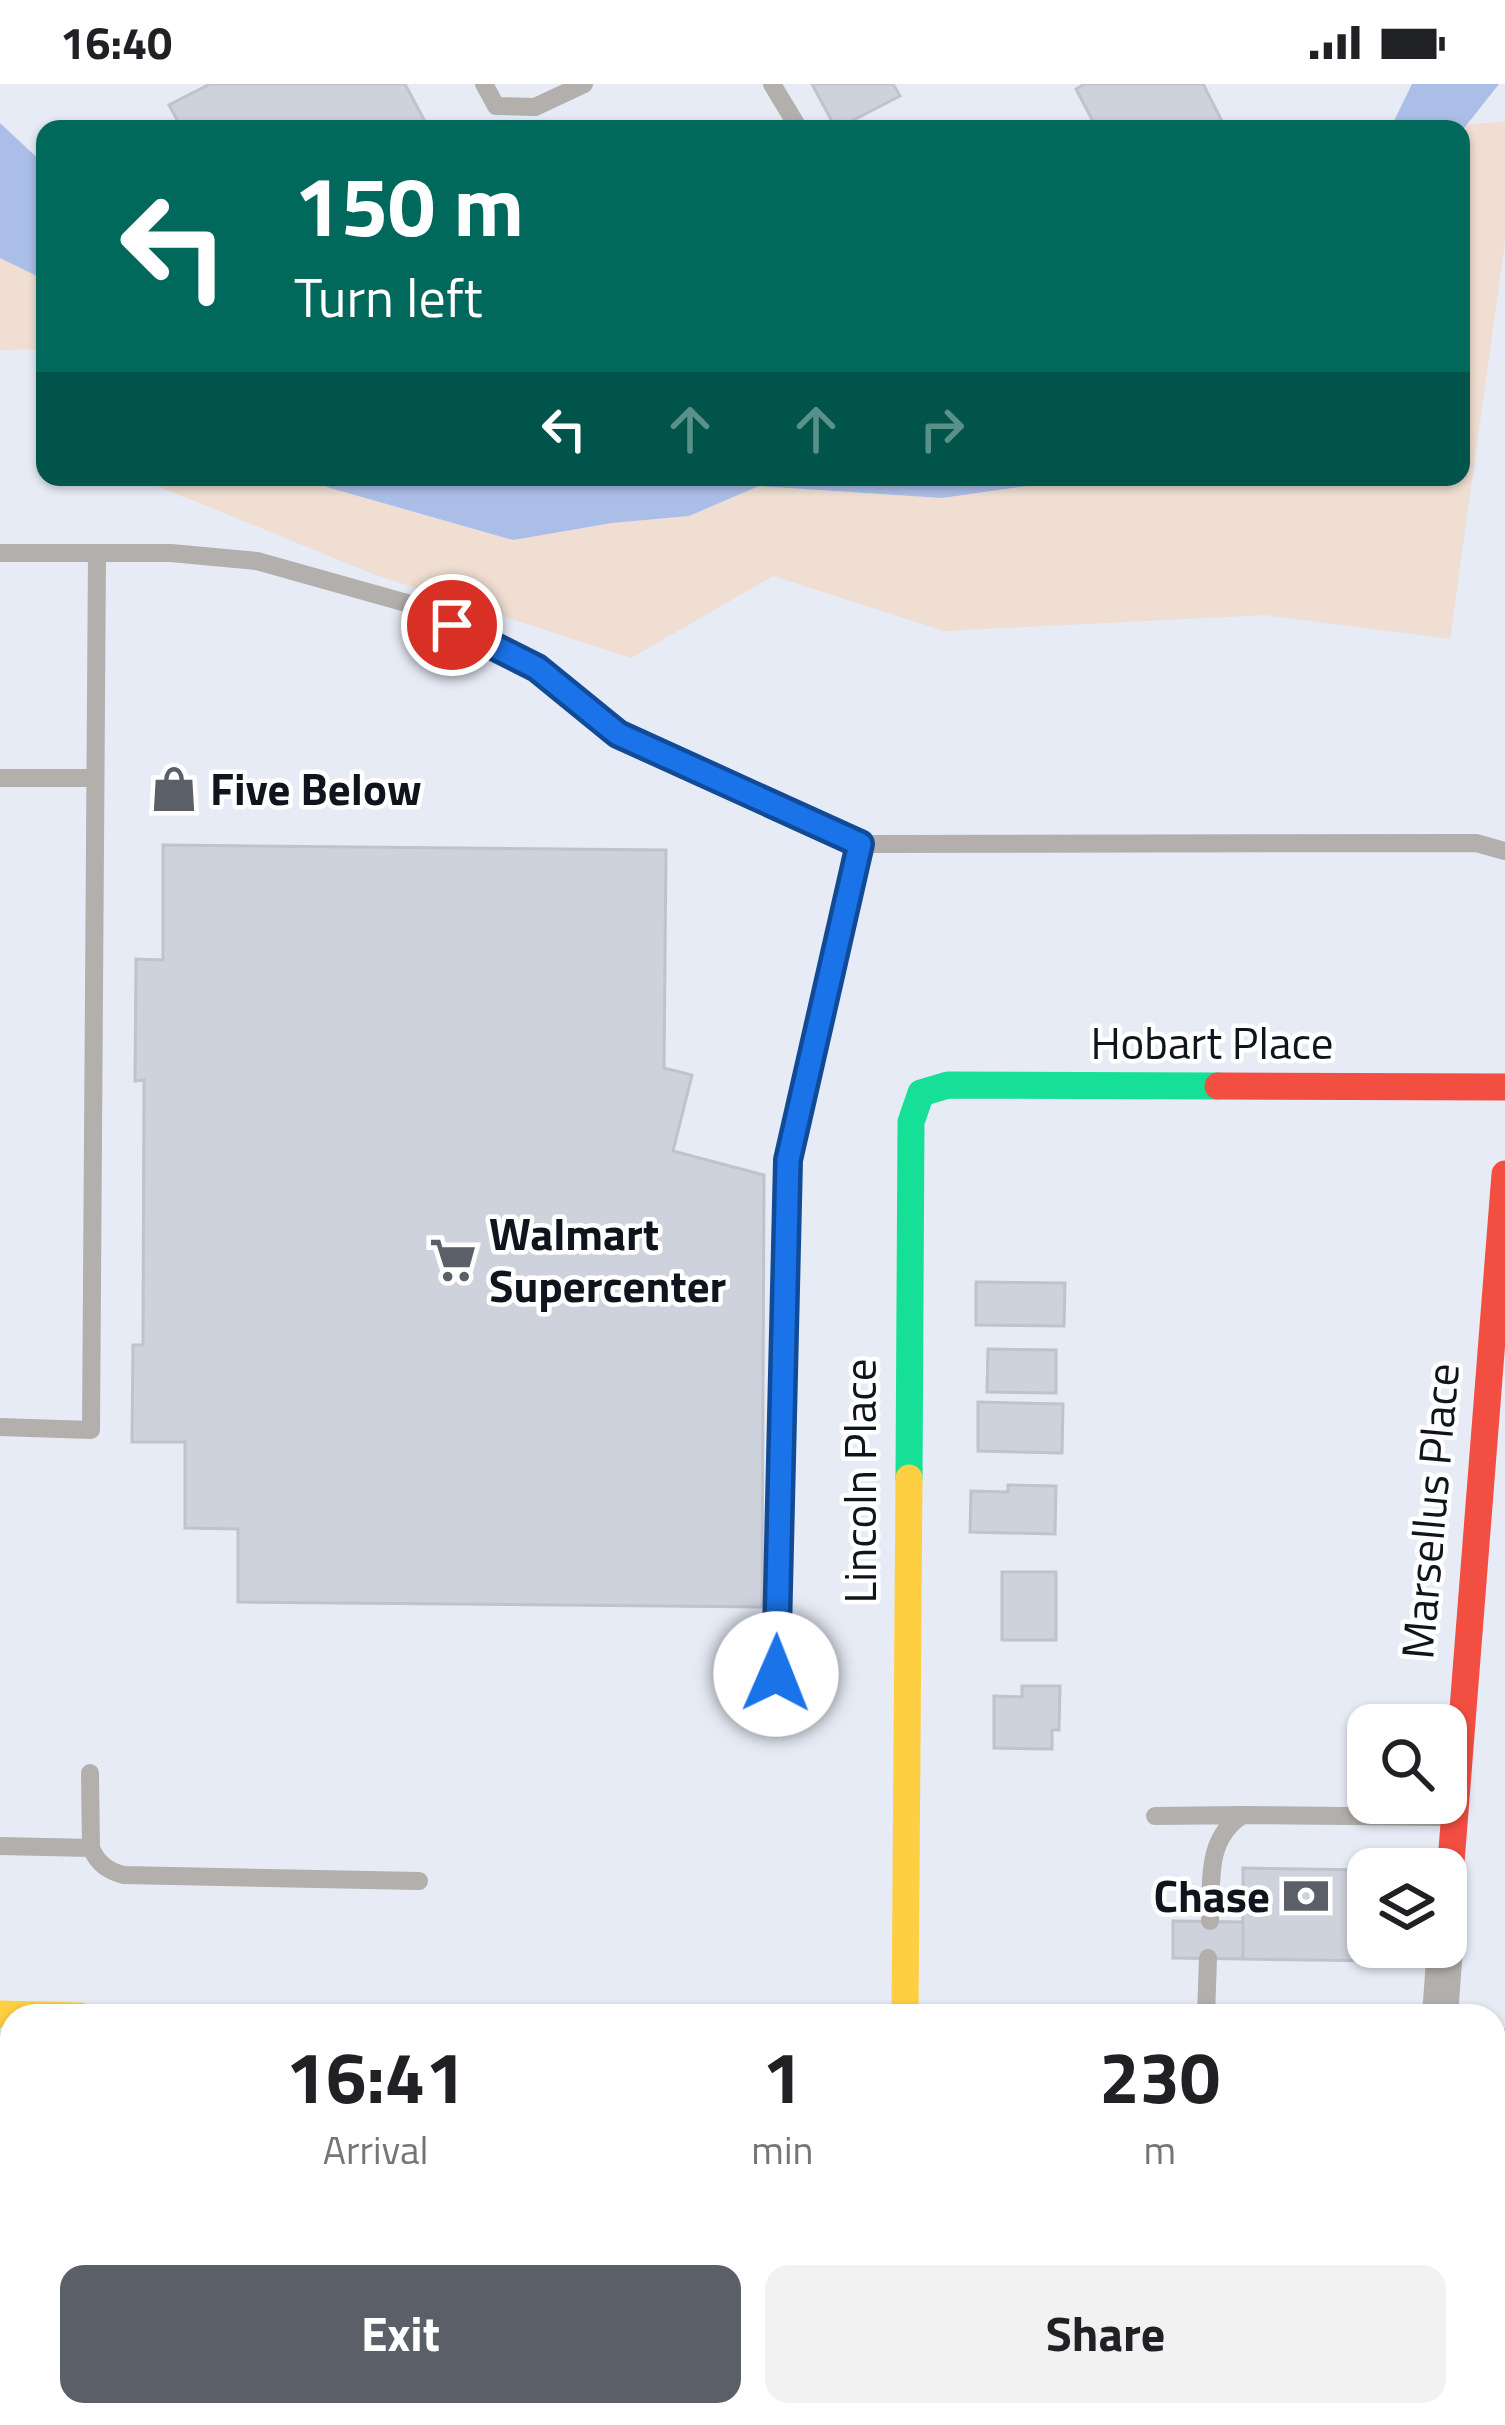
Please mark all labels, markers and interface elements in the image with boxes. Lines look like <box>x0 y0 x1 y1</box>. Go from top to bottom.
text: 16:40 <box>60 8 172 76</box>
text: 150 m <box>294 141 524 269</box>
icon: left <box>96 168 252 324</box>
text: Turn left <box>294 256 483 338</box>
icon: left <box>531 396 597 462</box>
icon: ahead <box>657 396 723 462</box>
icon: ahead <box>783 396 849 462</box>
icon: right <box>909 396 975 462</box>
pin <box>401 574 503 676</box>
icon: arrive <box>419 592 485 658</box>
place label: Five Below <box>210 754 422 822</box>
shop icon: Five Below <box>149 764 199 814</box>
street label: Hobart Place <box>1090 1008 1334 1076</box>
place label: Walmart Supercenter <box>489 1199 726 1319</box>
supermarket icon: Walmart Supercenter <box>428 1235 478 1285</box>
street label: Lincoln Place <box>825 1359 893 1603</box>
street label: Marsellus Place <box>1382 1360 1476 1662</box>
position arrow <box>713 1611 839 1737</box>
map controls <box>1347 1704 1467 1968</box>
button: search <box>1347 1704 1467 1824</box>
button: layers <box>1347 1848 1467 1968</box>
place label: Chase <box>1153 1861 1270 1929</box>
bank icon: Chase <box>1281 1871 1331 1921</box>
text: 16:41 <box>286 2021 466 2131</box>
text: 1 <box>762 2021 803 2131</box>
text: 230 <box>1099 2021 1220 2131</box>
text: Arrival <box>323 2120 429 2179</box>
text: min <box>751 2120 813 2179</box>
text: m <box>1143 2120 1176 2179</box>
button: Exit <box>60 2265 741 2403</box>
button: Share <box>765 2265 1446 2403</box>

